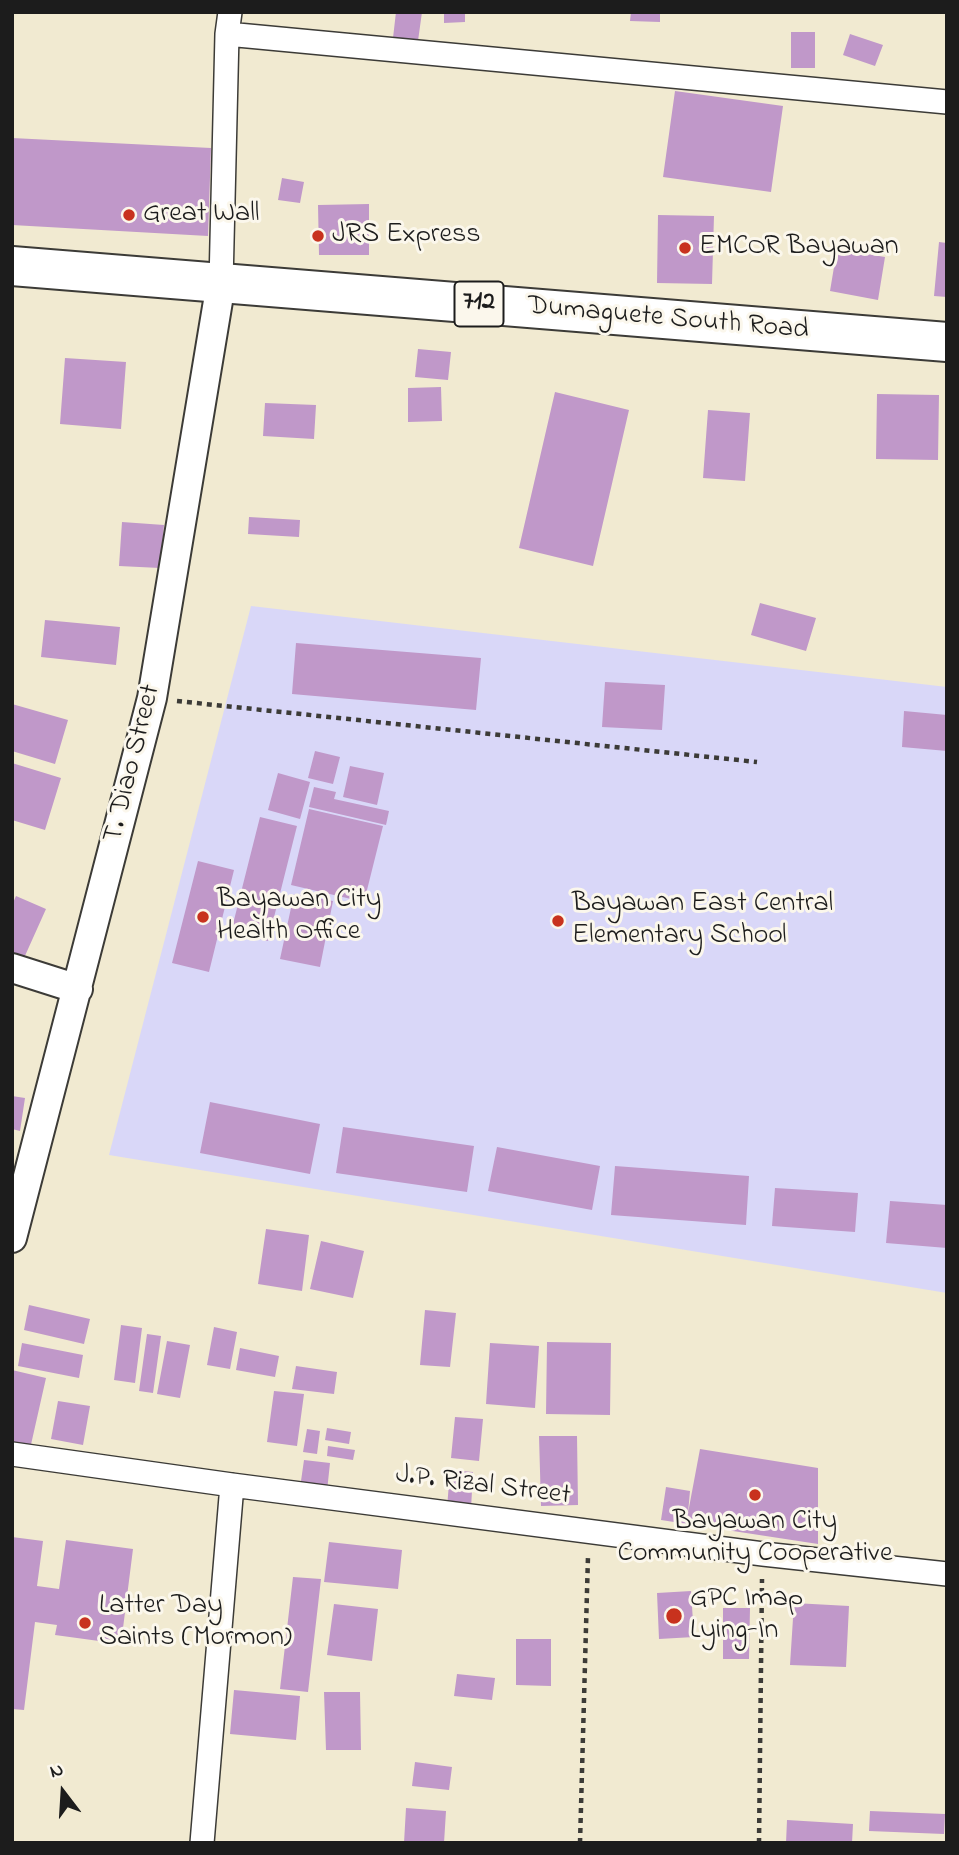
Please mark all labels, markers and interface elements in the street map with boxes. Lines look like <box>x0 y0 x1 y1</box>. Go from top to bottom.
place label: Great Wall <box>143 198 260 232</box>
marker: Great Wall <box>121 207 137 223</box>
place label: JRS Express <box>332 219 481 253</box>
marker: JRS Express <box>310 228 326 244</box>
place label: EMCOR Bayawan <box>699 231 899 265</box>
marker: EMCOR Bayawan <box>677 240 693 256</box>
road number: 712 <box>454 282 504 326</box>
street label: Dumaguete South Road <box>526 291 810 349</box>
street label: T. Diao Street <box>98 682 170 846</box>
place label: Bayawan City Health Office <box>217 884 381 950</box>
place label: Bayawan East Central Elementary School <box>572 888 833 954</box>
marker: Bayawan City Health Office <box>195 909 211 925</box>
marker: Bayawan East Central Elementary School <box>550 913 566 929</box>
street label: J.P. Rizal Street <box>393 1460 573 1514</box>
marker: Bayawan City Community Cooperative <box>747 1487 763 1503</box>
place label: Bayawan City Community Cooperative <box>618 1506 892 1572</box>
place label: GPC Imap Lying-In <box>690 1583 803 1649</box>
place label: Latter Day Saints (Mormon) <box>99 1590 292 1656</box>
marker: GPC Imap Lying-In <box>664 1606 684 1626</box>
marker: Latter Day Saints (Mormon) <box>77 1615 93 1631</box>
north arrow <box>28 1757 98 1827</box>
text: N <box>47 1757 67 1786</box>

